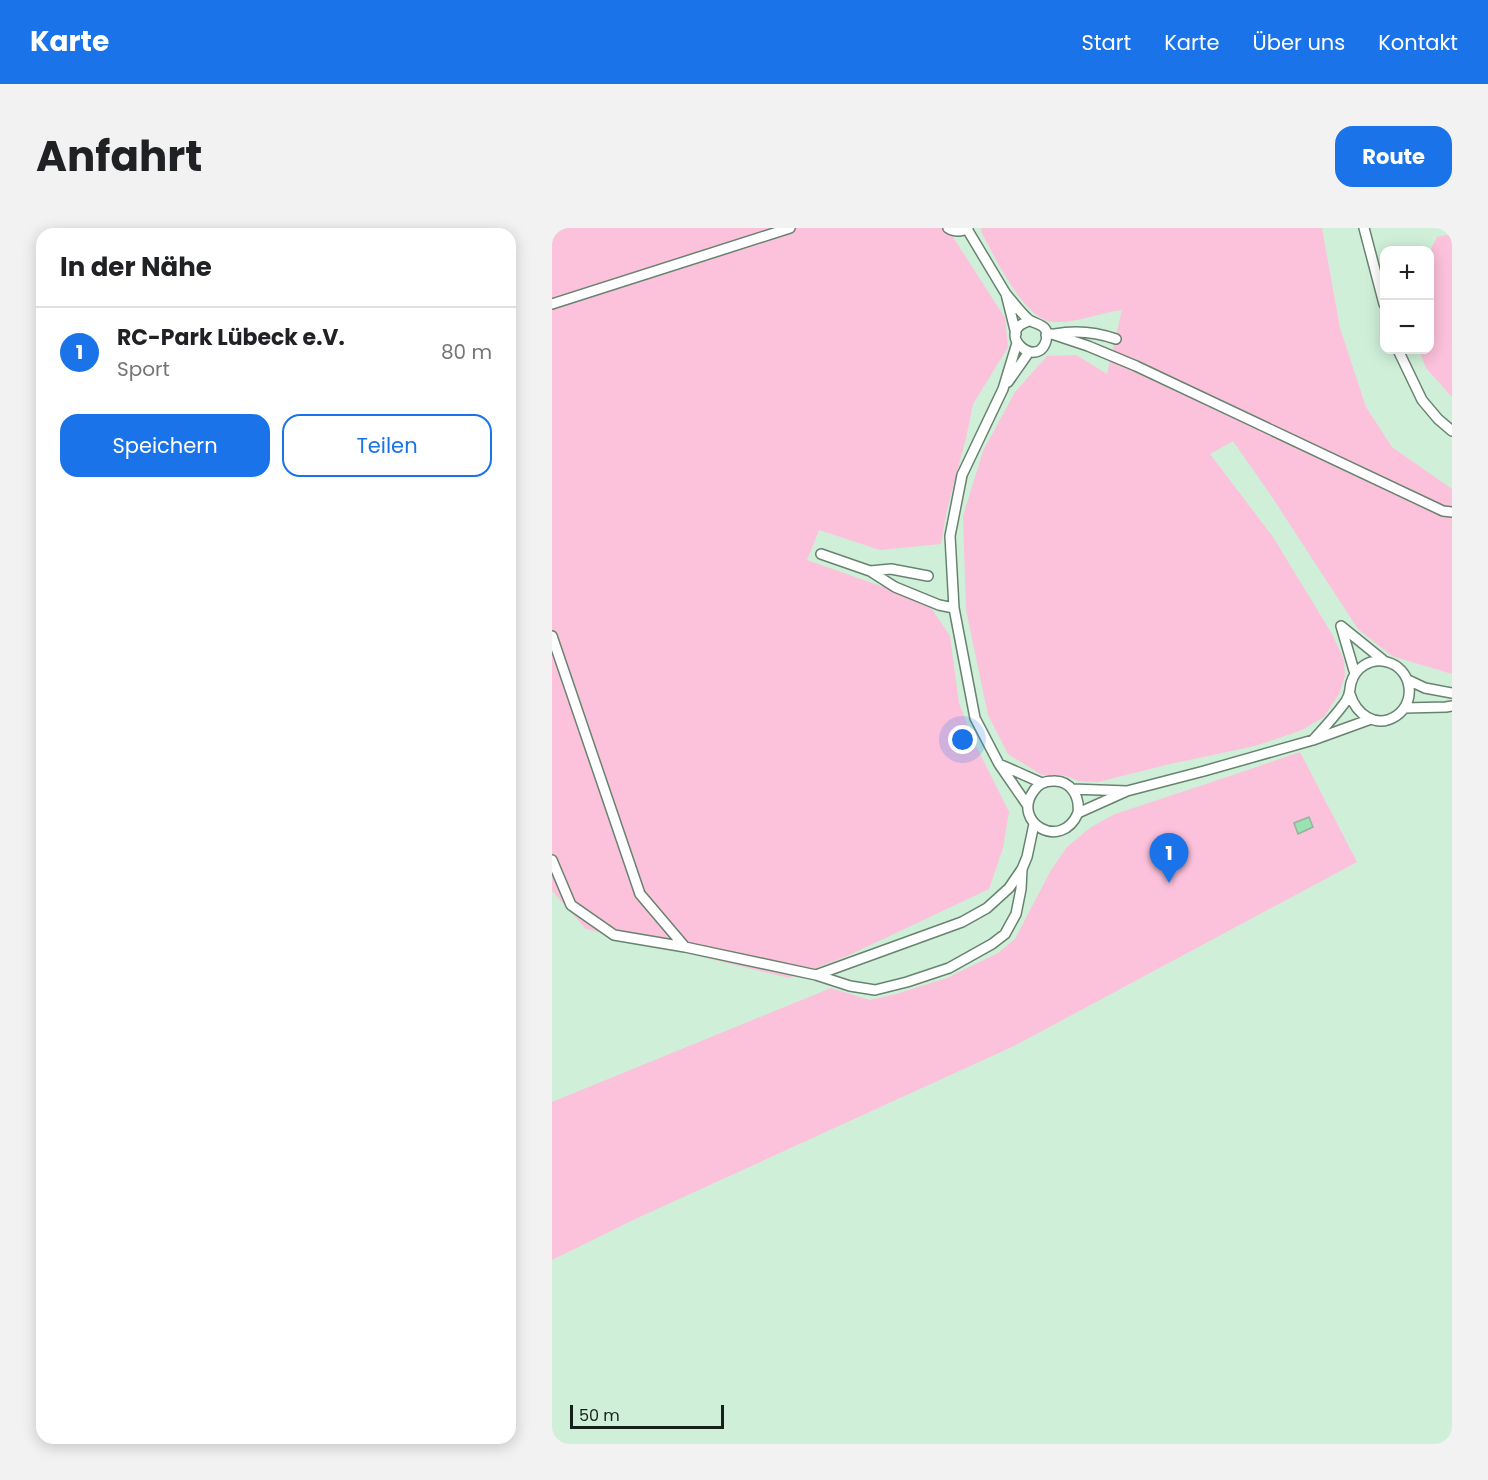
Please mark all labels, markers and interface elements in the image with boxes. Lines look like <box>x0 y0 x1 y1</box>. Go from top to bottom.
text: Karte <box>30 22 109 61</box>
text: Start <box>1082 28 1131 57</box>
text: Karte <box>1164 28 1220 57</box>
text: Über uns <box>1253 28 1345 57</box>
text: Kontakt <box>1378 28 1458 57</box>
button: Route <box>1335 126 1452 187</box>
text: Anfahrt <box>36 127 202 186</box>
map controls <box>1380 246 1434 354</box>
button: + <box>1380 246 1434 300</box>
text: In der Nähe <box>60 249 212 285</box>
button: − <box>1380 300 1434 354</box>
text: RC-Park Lübeck e.V. <box>117 322 345 353</box>
text: 1 <box>76 338 83 366</box>
text: 80 m <box>441 338 492 366</box>
text: Sport <box>117 355 170 383</box>
button: Speichern <box>60 414 270 477</box>
button: Teilen <box>282 414 492 477</box>
your location <box>948 725 977 754</box>
pin: 1 <box>1150 834 1188 883</box>
scale bar <box>570 1402 724 1430</box>
text: 50 m <box>579 1404 620 1427</box>

